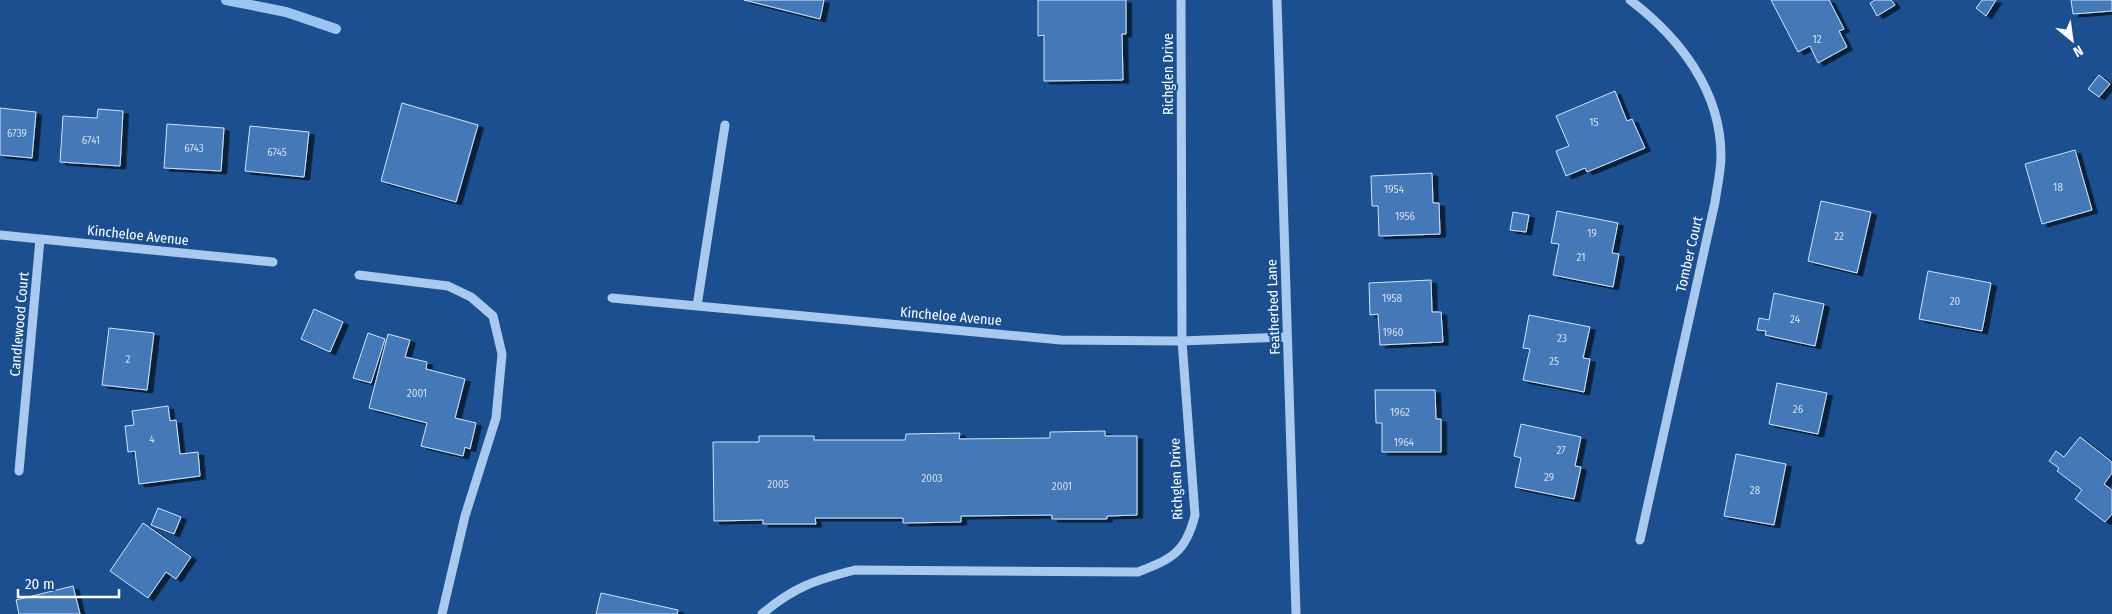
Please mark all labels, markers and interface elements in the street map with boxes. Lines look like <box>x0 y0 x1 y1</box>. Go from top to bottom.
north arrow <box>2047 15 2097 65</box>
street label: Richglen Drive <box>1160 33 1177 115</box>
house number: 12 <box>1812 33 1822 46</box>
text: N <box>2070 41 2086 60</box>
house number: 15 <box>1589 116 1599 129</box>
house number: 6739 <box>7 127 27 140</box>
house number: 6741 <box>82 134 100 147</box>
house number: 6743 <box>184 142 204 155</box>
house number: 6745 <box>267 146 287 159</box>
house number: 18 <box>2053 181 2063 194</box>
house number: 1954 <box>1384 183 1405 196</box>
house number: 1956 <box>1395 210 1416 223</box>
street label: Tomber Court <box>1673 214 1707 294</box>
street label: Kincheloe Avenue <box>86 222 190 249</box>
house number: 19 <box>1587 227 1597 240</box>
house number: 22 <box>1834 230 1844 243</box>
house number: 21 <box>1577 251 1585 264</box>
street label: Featherbed Lane <box>1263 259 1284 355</box>
street label: Candlewood Court <box>6 271 33 377</box>
house number: 1958 <box>1382 292 1403 305</box>
house number: 20 <box>1950 295 1961 308</box>
street label: Kincheloe Avenue <box>899 304 1003 329</box>
house number: 24 <box>1790 313 1801 326</box>
house number: 1960 <box>1383 326 1404 339</box>
house number: 23 <box>1557 332 1567 345</box>
house number: 2 <box>126 353 131 366</box>
house number: 25 <box>1549 355 1559 368</box>
house number: 2001 <box>407 387 427 400</box>
house number: 26 <box>1793 403 1804 416</box>
house number: 1962 <box>1390 406 1410 419</box>
house number: 4 <box>149 433 155 446</box>
house number: 1964 <box>1394 436 1415 449</box>
street label: Richglen Drive <box>1167 438 1186 520</box>
house number: 27 <box>1556 444 1566 457</box>
house number: 29 <box>1544 471 1554 484</box>
house number: 2003 <box>921 472 943 485</box>
house number: 2005 <box>767 478 789 491</box>
house number: 2001 <box>1052 480 1072 493</box>
house number: 28 <box>1750 484 1761 497</box>
scale bar <box>18 566 119 598</box>
text: 20 m <box>25 575 55 593</box>

